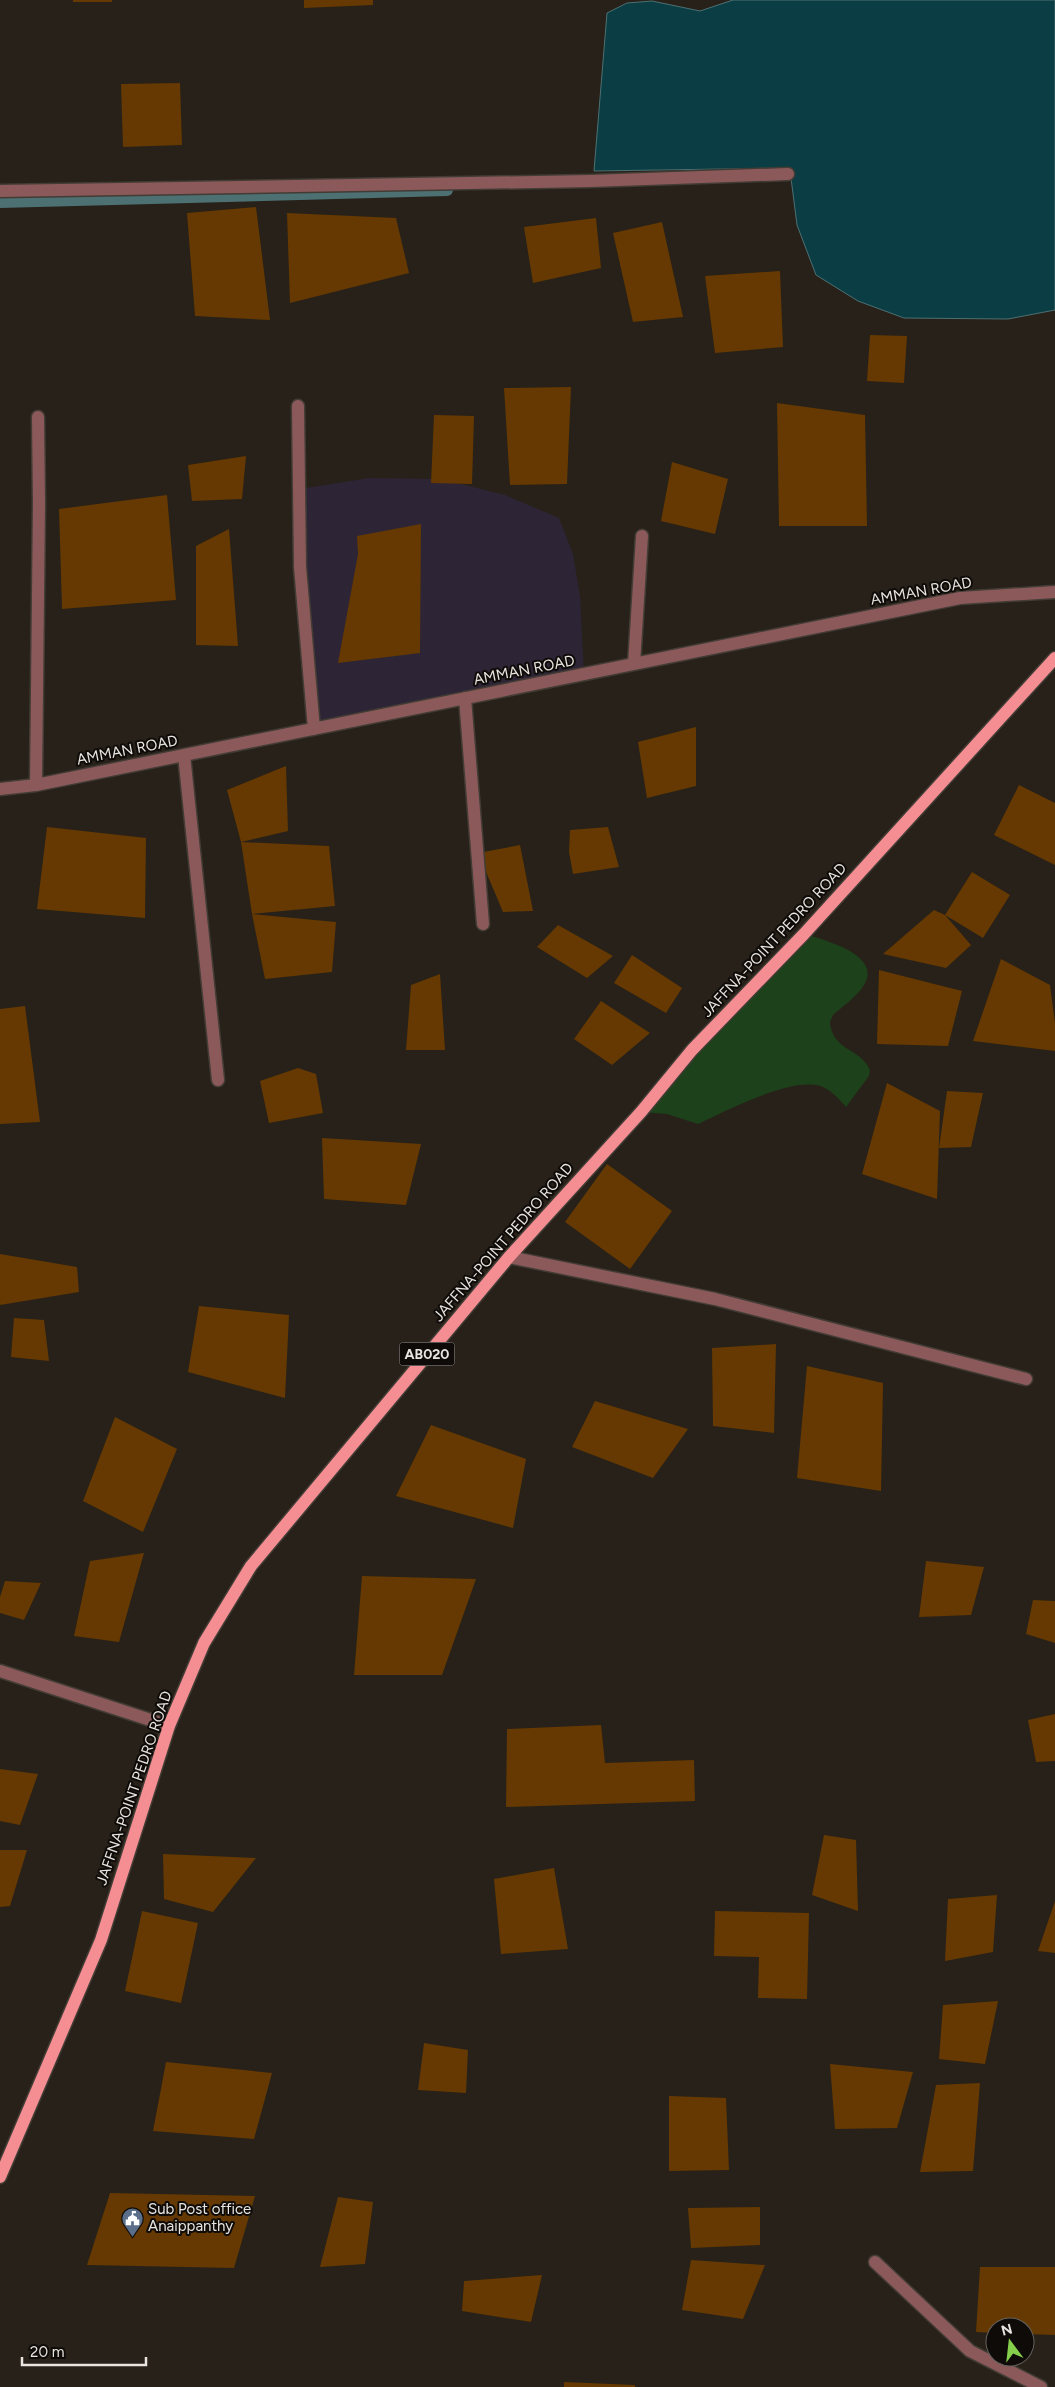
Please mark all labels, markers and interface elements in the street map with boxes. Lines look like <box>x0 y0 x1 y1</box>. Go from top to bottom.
street label: AMMAN ROAD <box>869 573 973 609</box>
street label: AMMAN ROAD <box>472 651 576 689</box>
street label: AMMAN ROAD <box>75 731 179 769</box>
street label: JAFFNA-POINT PEDRO ROAD <box>698 859 850 1021</box>
street label: JAFFNA-POINT PEDRO ROAD <box>429 1159 577 1325</box>
road number: AB020 <box>400 1342 454 1366</box>
street label: JAFFNA-POINT PEDRO ROAD <box>92 1688 176 1888</box>
place label: Sub Post office Anaippanthy <box>148 2200 251 2235</box>
public building icon: Sub Post office Anaippanthy <box>120 2206 144 2237</box>
north arrow <box>985 2317 1035 2367</box>
text: N <box>999 2320 1014 2340</box>
scale bar <box>22 2334 146 2366</box>
text: 20 m <box>30 2343 64 2361</box>

